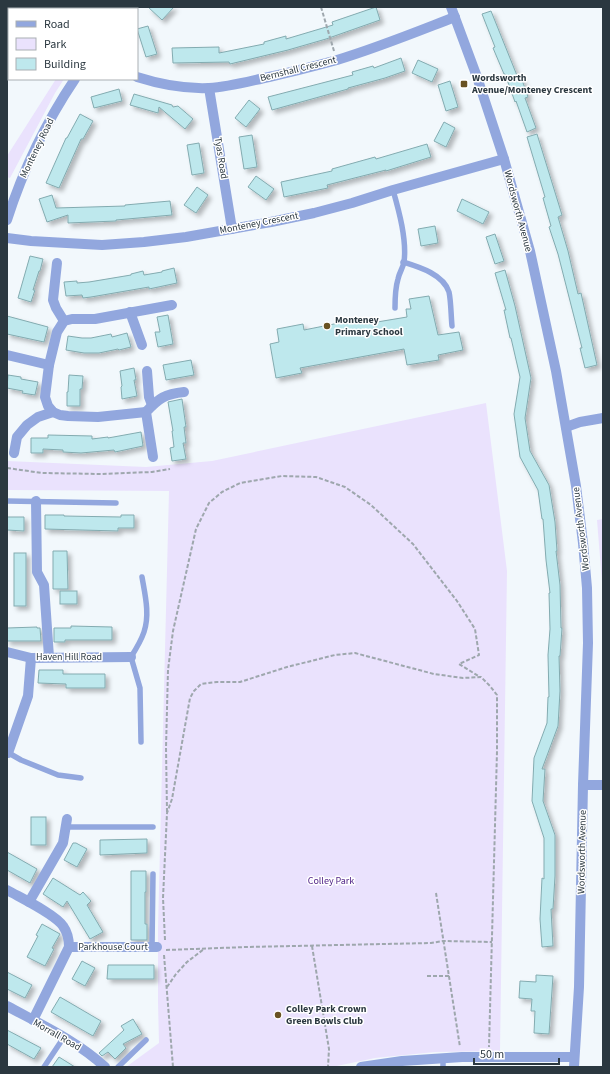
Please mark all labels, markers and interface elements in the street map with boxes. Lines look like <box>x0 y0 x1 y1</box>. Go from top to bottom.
legend <box>8 8 138 80</box>
text: Road <box>44 16 70 33</box>
text: Park <box>44 36 66 53</box>
street label: Bernshall Crescent <box>258 53 338 85</box>
text: Building <box>44 56 86 73</box>
place label: Wordsworth Avenue/Monteney Crescent <box>471 71 592 97</box>
marker: Wordsworth Avenue/Monteney Crescent <box>459 79 469 89</box>
street label: Monteney Road <box>16 116 58 180</box>
street label: Tyas Road <box>211 136 231 180</box>
street label: Wordsworth Avenue <box>500 169 536 253</box>
street label: Monteney Crescent <box>218 208 300 237</box>
place label: Monteney Primary School <box>335 313 403 339</box>
marker: Monteney Primary School <box>322 321 332 331</box>
street label: Wordsworth Avenue <box>569 486 593 572</box>
street label: Haven Hill Road <box>36 650 102 664</box>
street label: Wordsworth Avenue <box>574 810 590 894</box>
park label: Colley Park <box>308 874 354 888</box>
street label: Parkhouse Court <box>78 940 148 954</box>
place label: Colley Park Crown Green Bowls Club <box>286 1002 367 1028</box>
marker: Colley Park Crown Green Bowls Club <box>273 1010 283 1020</box>
street label: Morrall Road <box>31 1016 83 1054</box>
scale bar <box>474 1040 559 1066</box>
text: 50 m <box>480 1046 504 1063</box>

